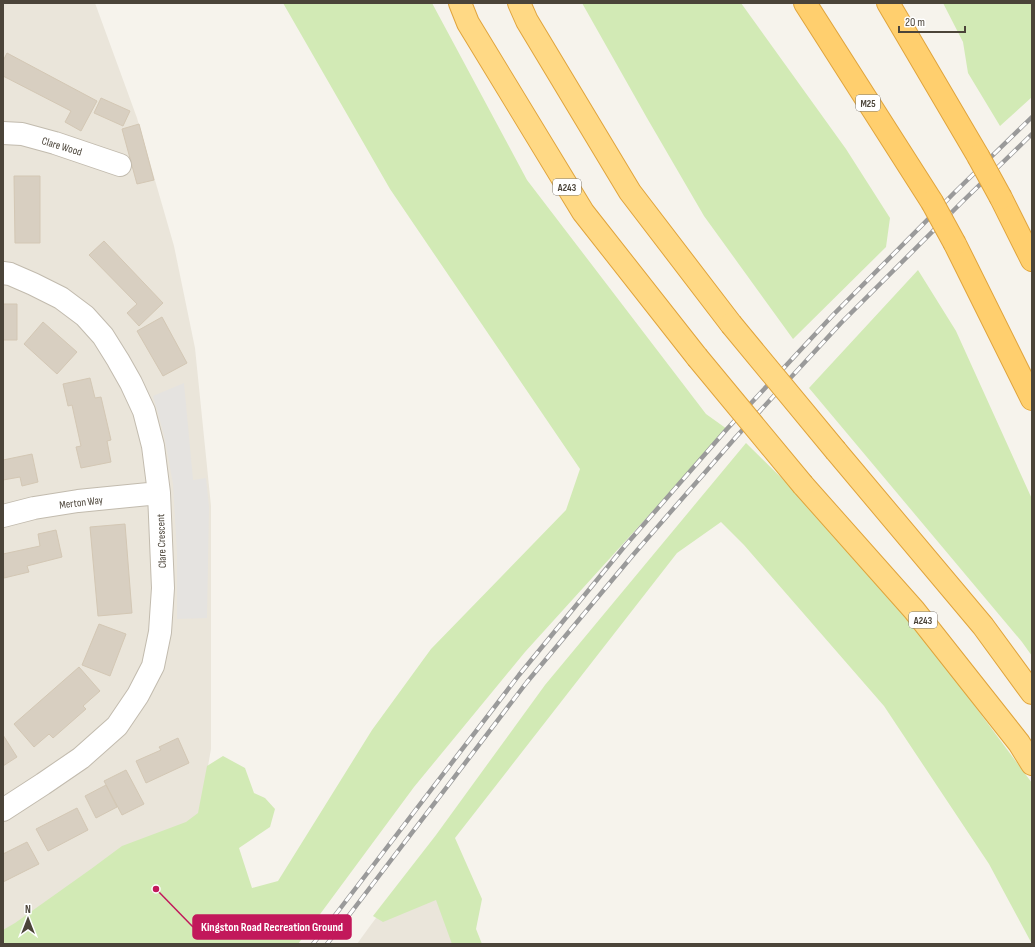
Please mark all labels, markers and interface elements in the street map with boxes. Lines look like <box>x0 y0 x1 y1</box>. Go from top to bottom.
scale bar <box>899 8 965 34</box>
text: 20 m <box>905 15 925 30</box>
road number: M25 <box>856 95 880 111</box>
street label: Clare Wood <box>40 134 84 159</box>
road number: A243 <box>553 179 581 195</box>
street label: Merton Way <box>59 493 104 512</box>
street label: Clare Crescent <box>154 513 169 568</box>
road number: A243 <box>909 612 937 628</box>
north arrow <box>8 899 48 939</box>
text: N <box>25 903 31 916</box>
callout: Kingston Road Recreation Ground <box>193 915 351 939</box>
text: Kingston Road Recreation Ground <box>201 920 343 935</box>

